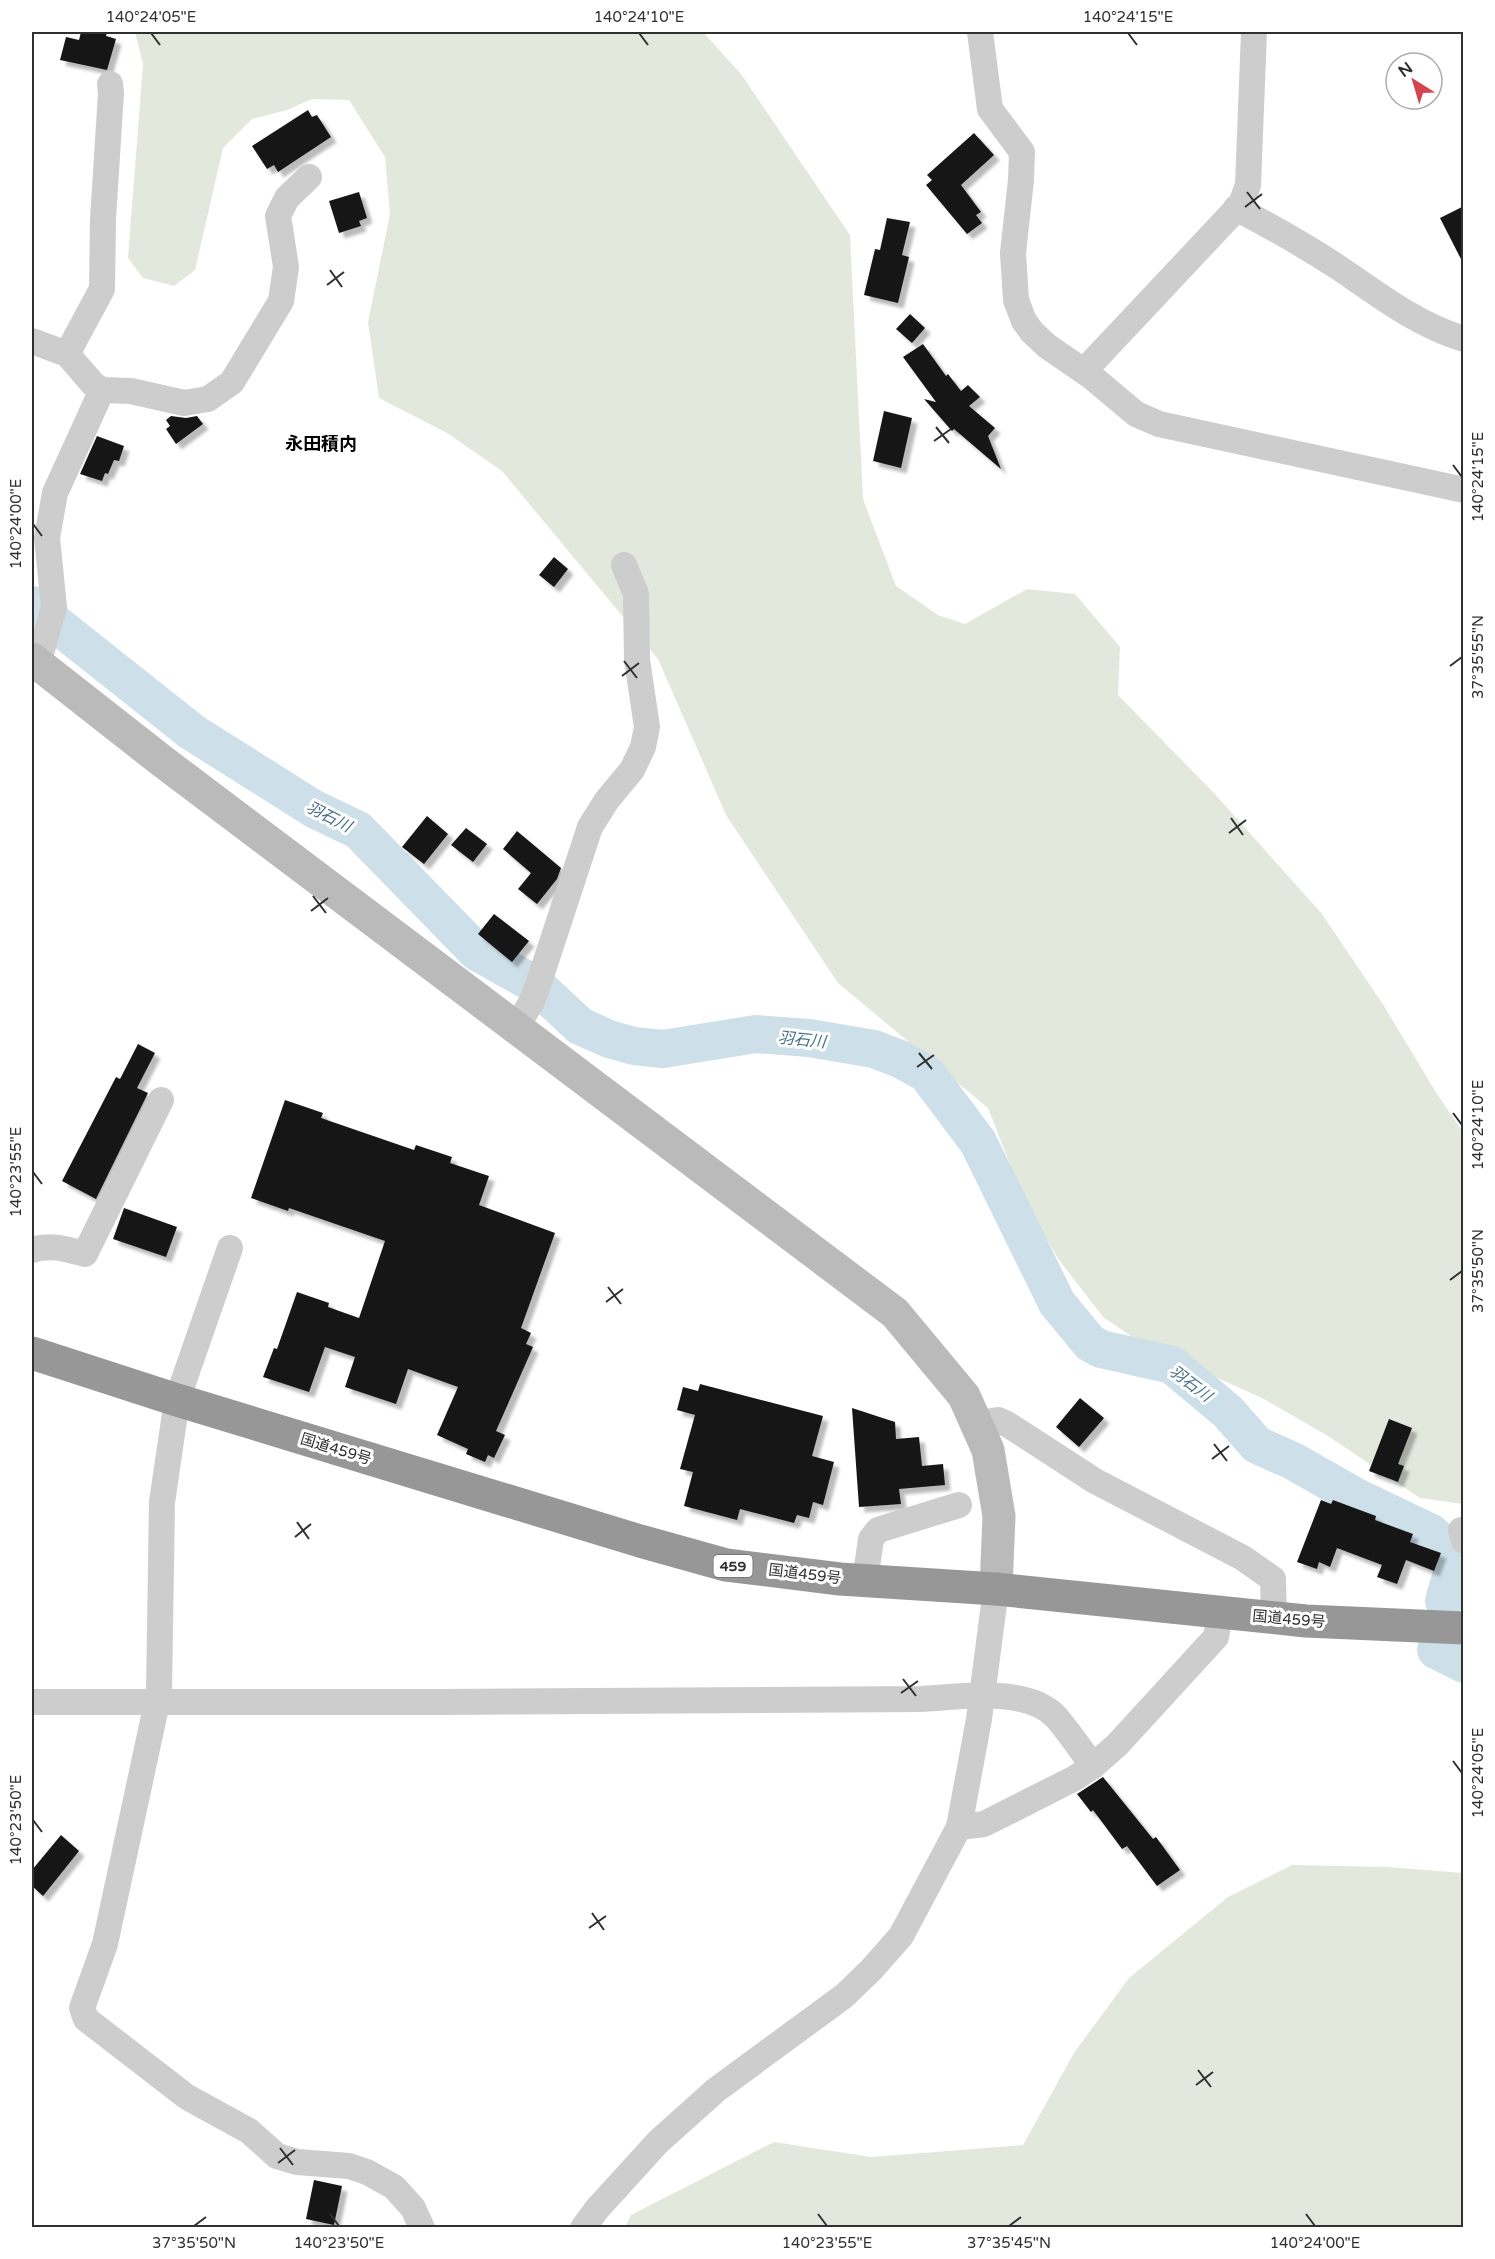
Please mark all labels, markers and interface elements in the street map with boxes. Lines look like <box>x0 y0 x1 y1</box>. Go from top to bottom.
text: 140°24'05"E <box>106 8 196 26</box>
text: 140°24'10"E <box>594 8 684 26</box>
text: 140°24'15"E <box>1083 8 1173 26</box>
north arrow <box>1384 51 1444 111</box>
text: N <box>1394 58 1417 82</box>
text: 140°24'15"E <box>1469 432 1487 522</box>
district label: 永田積内 <box>285 433 357 455</box>
text: 140°24'00"E <box>7 479 25 569</box>
text: 37°35'55"N <box>1469 615 1487 699</box>
water label: 羽石川 <box>303 797 356 838</box>
water label: 羽石川 <box>777 1028 829 1053</box>
text: 140°24'10"E <box>1469 1080 1487 1170</box>
text: 140°23'55"E <box>7 1127 25 1217</box>
text: 37°35'50"N <box>1469 1229 1487 1313</box>
water label: 羽石川 <box>1165 1361 1217 1407</box>
street label: 国道459号 <box>298 1430 374 1468</box>
road number: 459 <box>714 1555 752 1577</box>
street label: 国道459号 <box>768 1561 842 1587</box>
street label: 国道459号 <box>1252 1607 1326 1631</box>
text: 140°24'05"E <box>1469 1728 1487 1818</box>
text: 140°23'50"E <box>7 1775 25 1865</box>
text: 37°35'50"N <box>152 2234 236 2252</box>
text: 140°23'50"E <box>294 2234 384 2252</box>
text: 140°23'55"E <box>782 2234 872 2252</box>
text: 37°35'45"N <box>967 2234 1051 2252</box>
text: 140°24'00"E <box>1270 2234 1360 2252</box>

